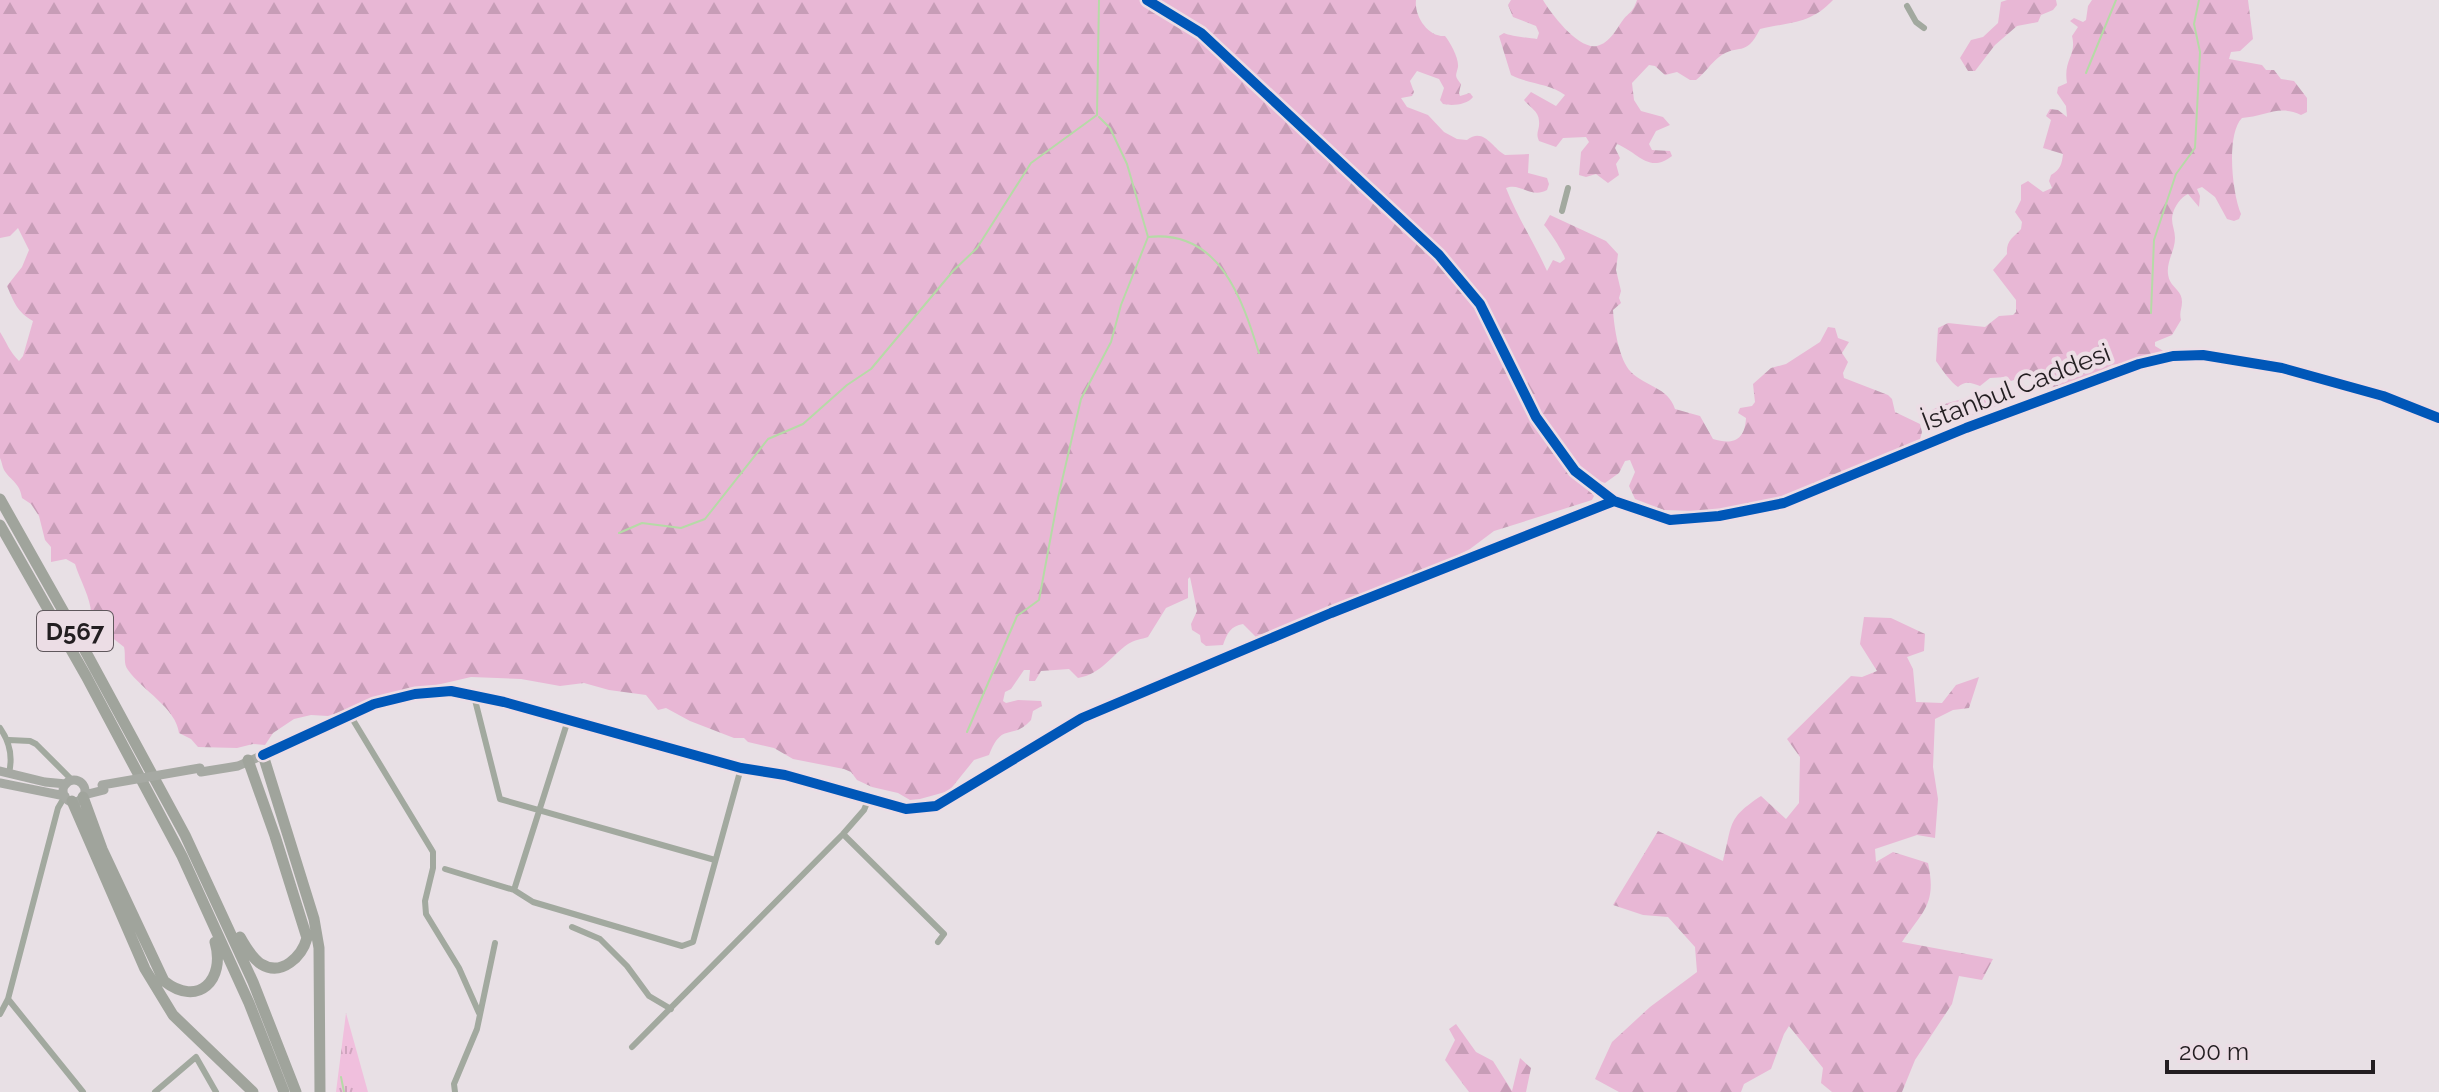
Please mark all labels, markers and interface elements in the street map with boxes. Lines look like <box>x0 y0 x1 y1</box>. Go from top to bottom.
street label: İstanbul Caddesi <box>1918 337 2114 437</box>
road number: D567 <box>37 611 113 651</box>
scale bar <box>2167 1024 2373 1074</box>
text: 200 m <box>2179 1037 2249 1066</box>

